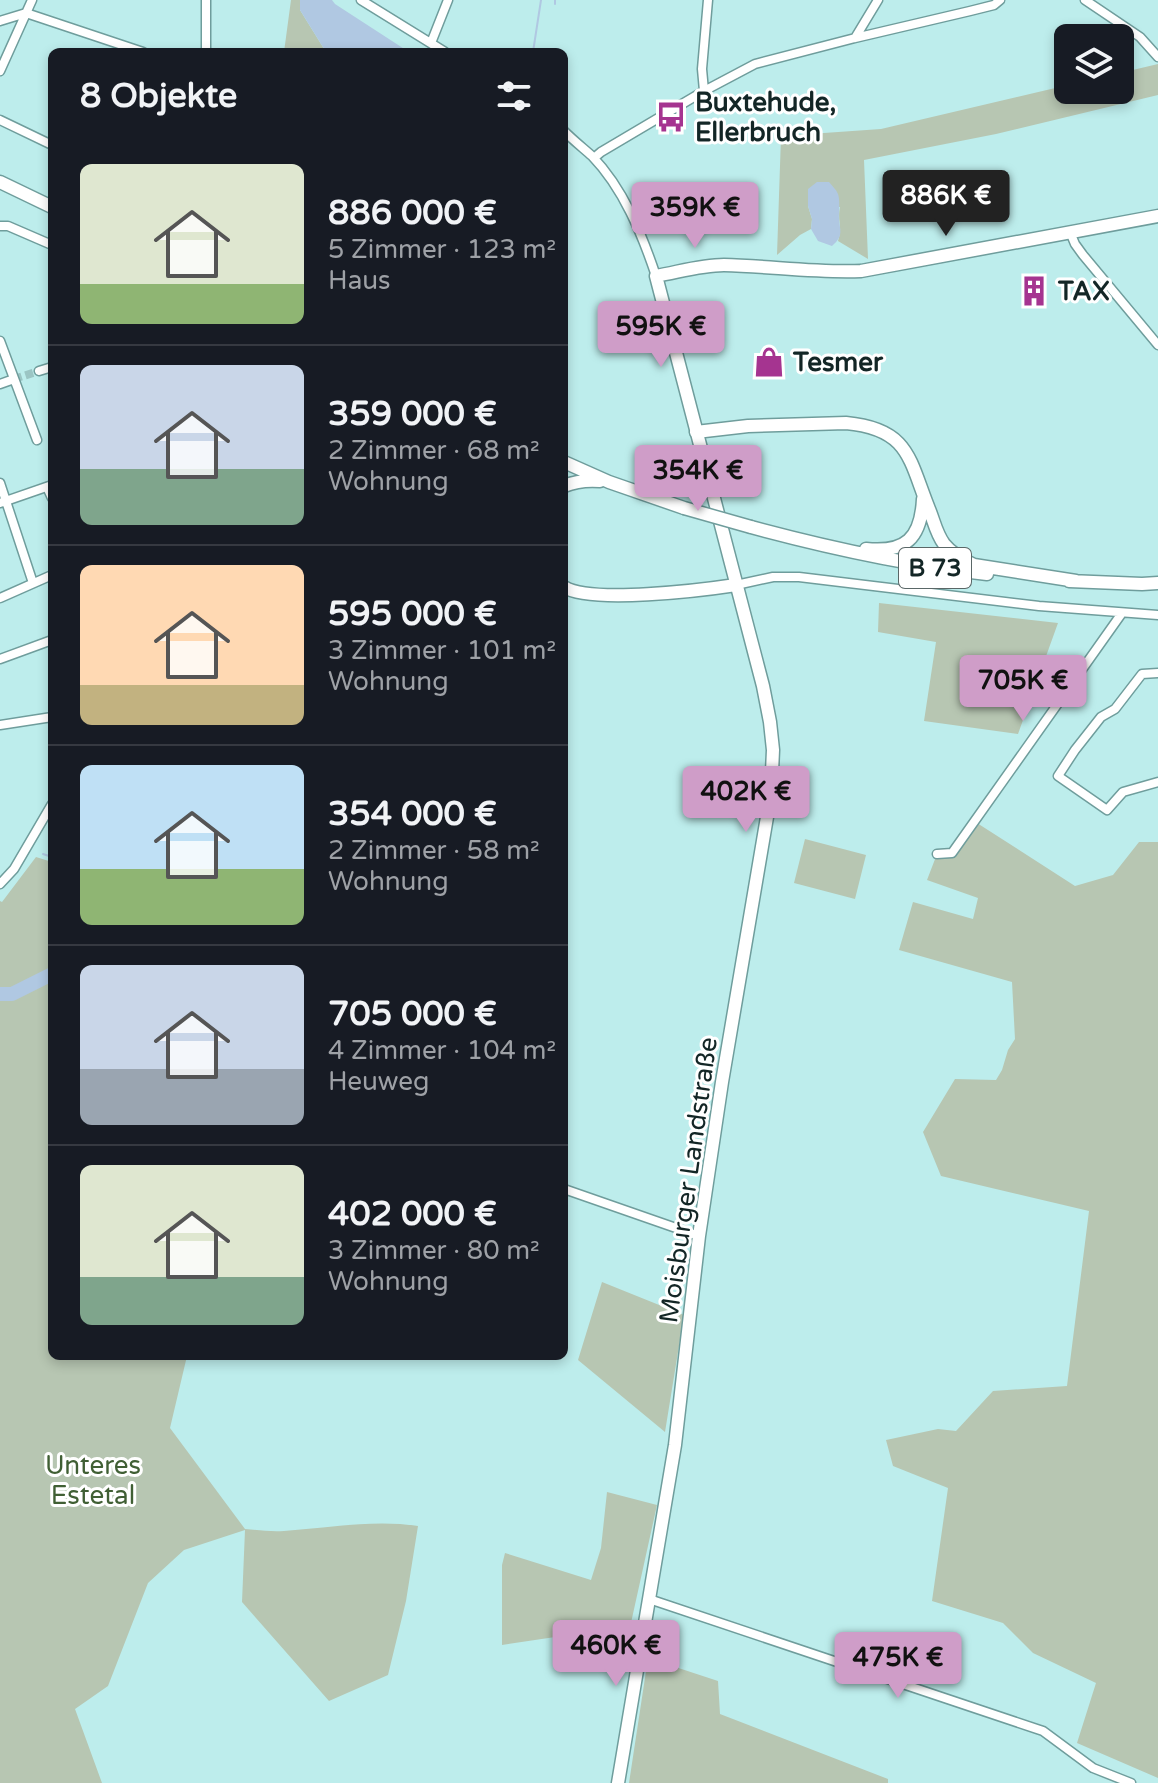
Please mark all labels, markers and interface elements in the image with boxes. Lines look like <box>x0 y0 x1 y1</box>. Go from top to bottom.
map controls <box>1054 24 1134 104</box>
button: layers <box>1054 24 1134 104</box>
icon: filters <box>492 74 536 118</box>
text: 8 Objekte <box>80 76 237 117</box>
place label: Buxtehude, Ellerbruch <box>695 87 836 148</box>
bus stop icon: Buxtehude, Ellerbruch <box>654 100 688 134</box>
pin: 886K € <box>881 170 1011 238</box>
text: 886K € <box>901 180 991 211</box>
pin: 359K € <box>630 182 760 250</box>
text: 359K € <box>650 192 740 223</box>
text: 886 000 € <box>328 193 497 234</box>
icon: home <box>144 196 240 292</box>
text: 5 Zimmer · 123 m² <box>328 234 556 265</box>
text: Haus <box>328 265 390 296</box>
building icon: TAX <box>1017 274 1051 308</box>
place label: TAX <box>1057 276 1110 307</box>
pin: 595K € <box>596 301 726 369</box>
text: 595K € <box>616 311 706 342</box>
shop icon: Tesmer <box>752 345 786 379</box>
place label: Tesmer <box>792 347 884 378</box>
text: 359 000 € <box>328 394 497 435</box>
icon: home <box>144 397 240 493</box>
text: 2 Zimmer · 68 m² <box>328 435 540 466</box>
pin: 354K € <box>633 445 763 513</box>
text: 354K € <box>653 455 743 486</box>
text: Wohnung <box>328 466 449 497</box>
road number: B 73 <box>899 548 971 588</box>
text: 595 000 € <box>328 594 497 635</box>
icon: home <box>144 597 240 693</box>
text: 3 Zimmer · 101 m² <box>328 635 556 666</box>
pin: 705K € <box>958 655 1088 723</box>
text: 705K € <box>978 665 1068 696</box>
text: Wohnung <box>328 666 449 697</box>
pin: 402K € <box>681 766 811 834</box>
text: 402K € <box>701 776 791 807</box>
text: 354 000 € <box>328 794 497 835</box>
icon: home <box>144 797 240 893</box>
text: 2 Zimmer · 58 m² <box>328 835 540 866</box>
text: Wohnung <box>328 866 449 897</box>
text: 705 000 € <box>328 994 497 1035</box>
icon: home <box>144 997 240 1093</box>
text: 4 Zimmer · 104 m² <box>328 1035 556 1066</box>
street label: Moisburger Landstraße <box>653 1035 724 1325</box>
text: Heuweg <box>328 1066 429 1097</box>
text: 402 000 € <box>328 1194 497 1235</box>
icon: home <box>144 1197 240 1293</box>
text: 3 Zimmer · 80 m² <box>328 1235 540 1266</box>
text: Wohnung <box>328 1266 449 1297</box>
park label: Unteres Estetal <box>45 1450 141 1511</box>
pin: 460K € <box>551 1620 681 1688</box>
text: 460K € <box>571 1630 661 1661</box>
pin: 475K € <box>833 1632 963 1700</box>
text: 475K € <box>853 1642 943 1673</box>

